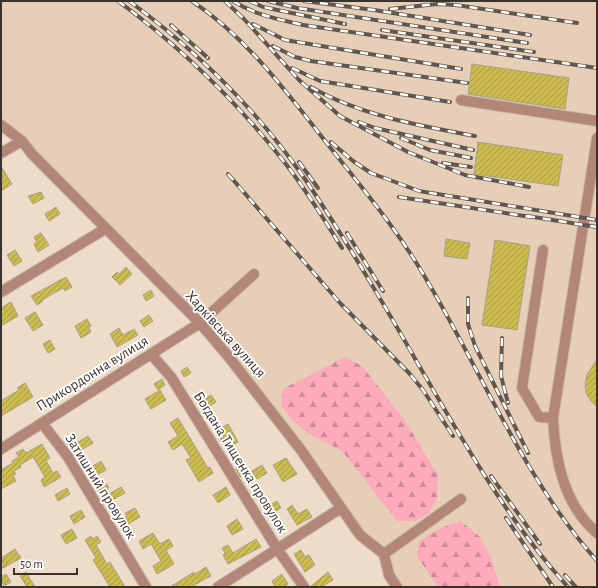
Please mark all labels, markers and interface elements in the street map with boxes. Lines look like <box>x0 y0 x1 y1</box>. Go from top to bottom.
street label: Харківська вулиця <box>183 288 268 381</box>
street label: Прикордонна вулиця <box>34 333 151 414</box>
street label: Богдана Тищенка провулок <box>191 389 290 536</box>
street label: Затишний провулок <box>62 431 139 542</box>
scale bar <box>14 550 77 576</box>
text: 50 m <box>20 558 43 570</box>

